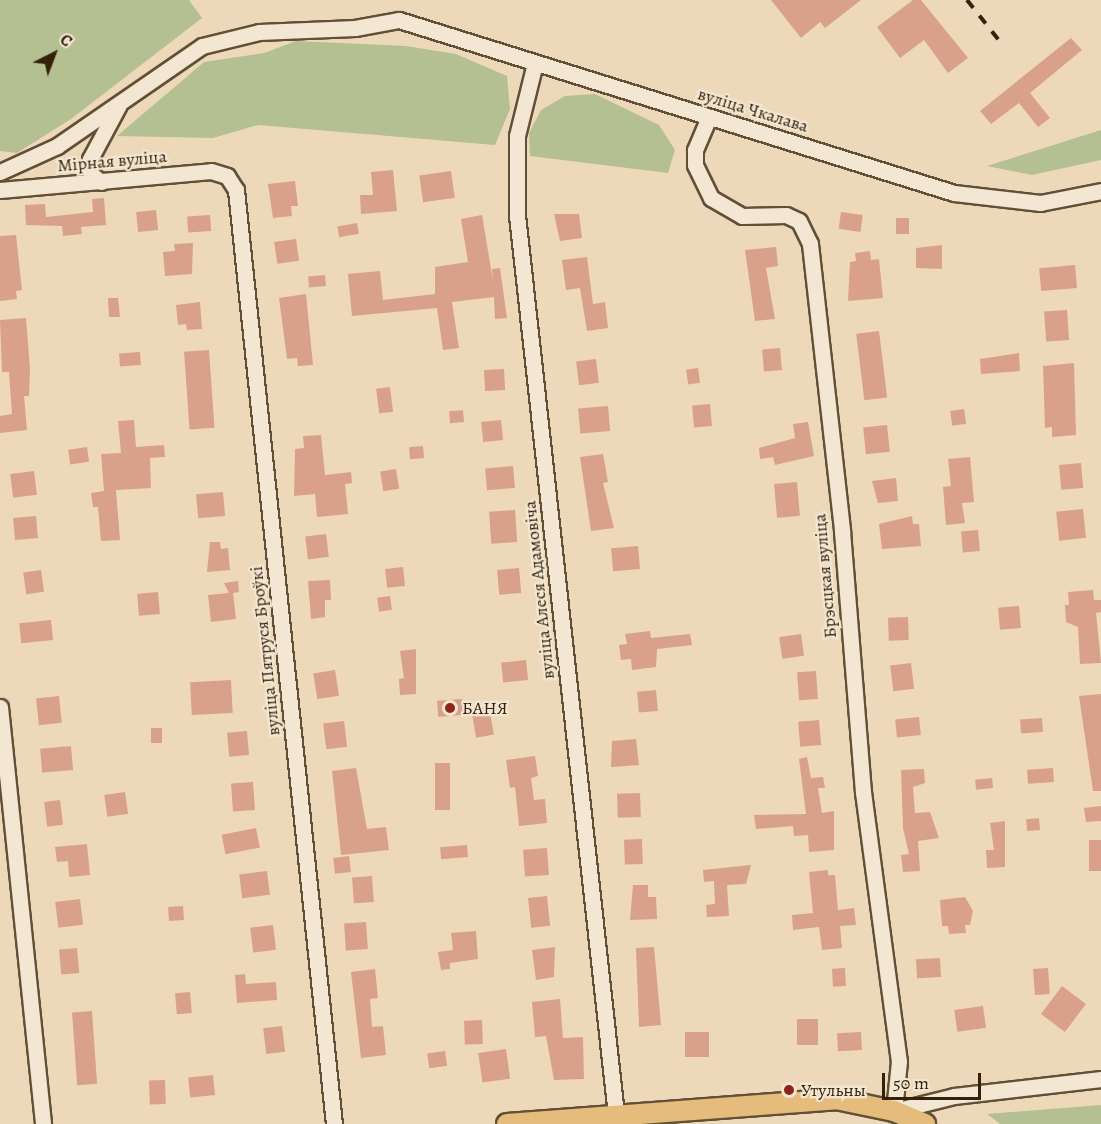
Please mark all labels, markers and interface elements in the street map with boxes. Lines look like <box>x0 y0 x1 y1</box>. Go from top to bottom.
north arrow <box>24 24 84 84</box>
text: С <box>55 29 77 52</box>
street label: вуліца Чкалава <box>695 83 811 137</box>
street label: Мірная вуліца <box>56 145 168 177</box>
street label: вуліца Алеся Адамовіча <box>519 500 559 680</box>
street label: Брэсцкая вуліца <box>809 513 841 639</box>
street label: вуліца Пятруся Броўкі <box>245 565 285 737</box>
place label: БАНЯ <box>462 697 508 719</box>
marker: БАНЯ <box>443 701 457 715</box>
scale bar <box>885 1061 984 1099</box>
text: 50 m <box>893 1071 929 1095</box>
place label: Утульны <box>801 1079 866 1101</box>
marker: Утульны <box>782 1083 796 1097</box>

